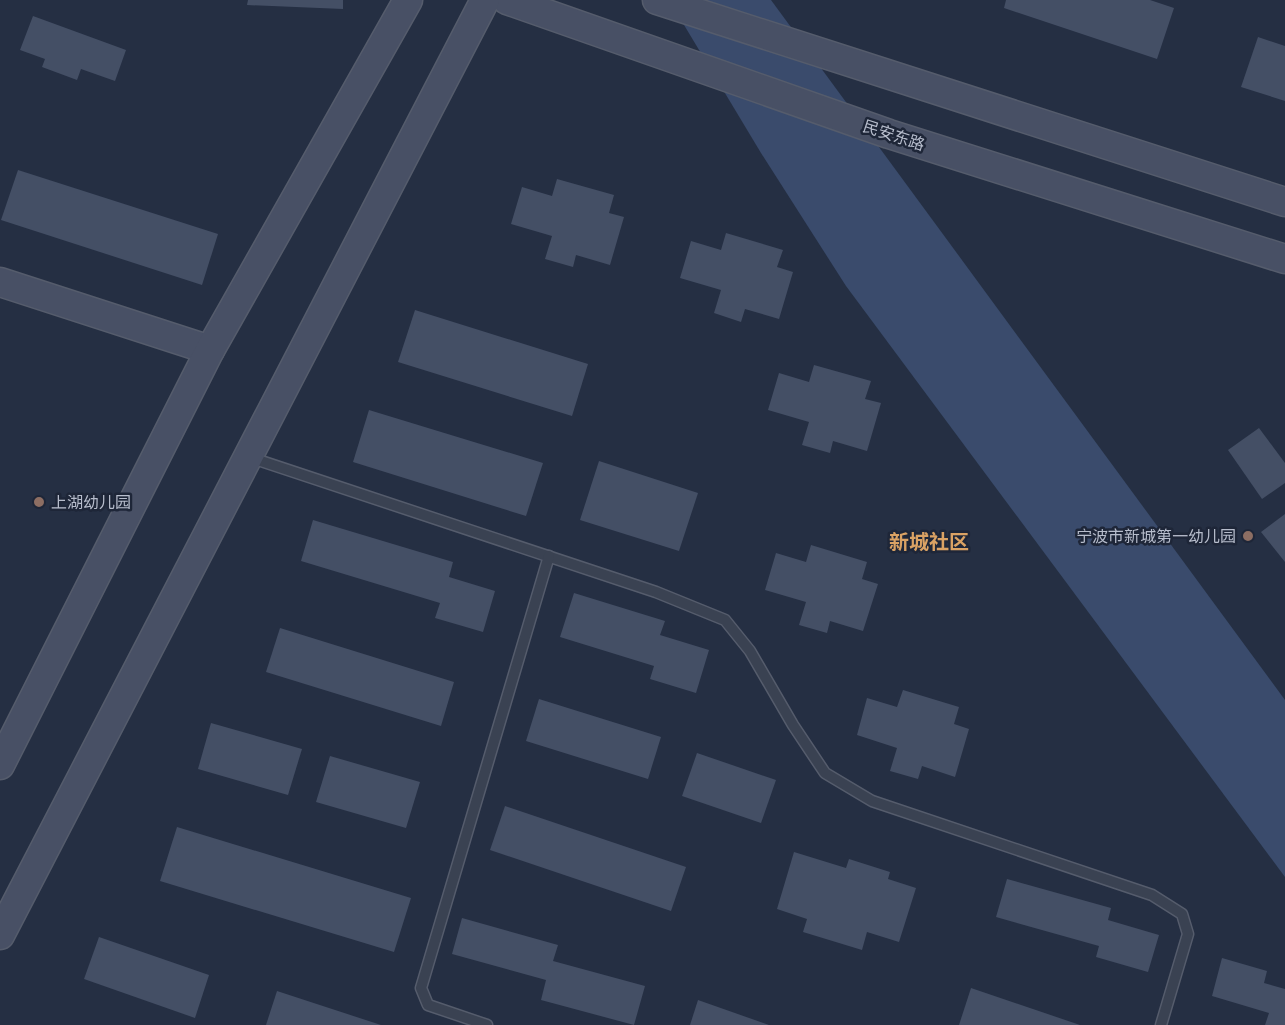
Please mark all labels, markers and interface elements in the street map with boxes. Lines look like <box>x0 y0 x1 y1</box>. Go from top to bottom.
street label: 民安东路 <box>860 117 927 154</box>
place label: 上湖幼儿园 <box>51 493 131 512</box>
marker: 上湖幼儿园 <box>32 495 46 509</box>
place label: 宁波市新城第一幼儿园 <box>1076 527 1236 546</box>
marker: 宁波市新城第一幼儿园 <box>1241 529 1255 543</box>
district label: 新城社区 <box>889 530 969 554</box>

